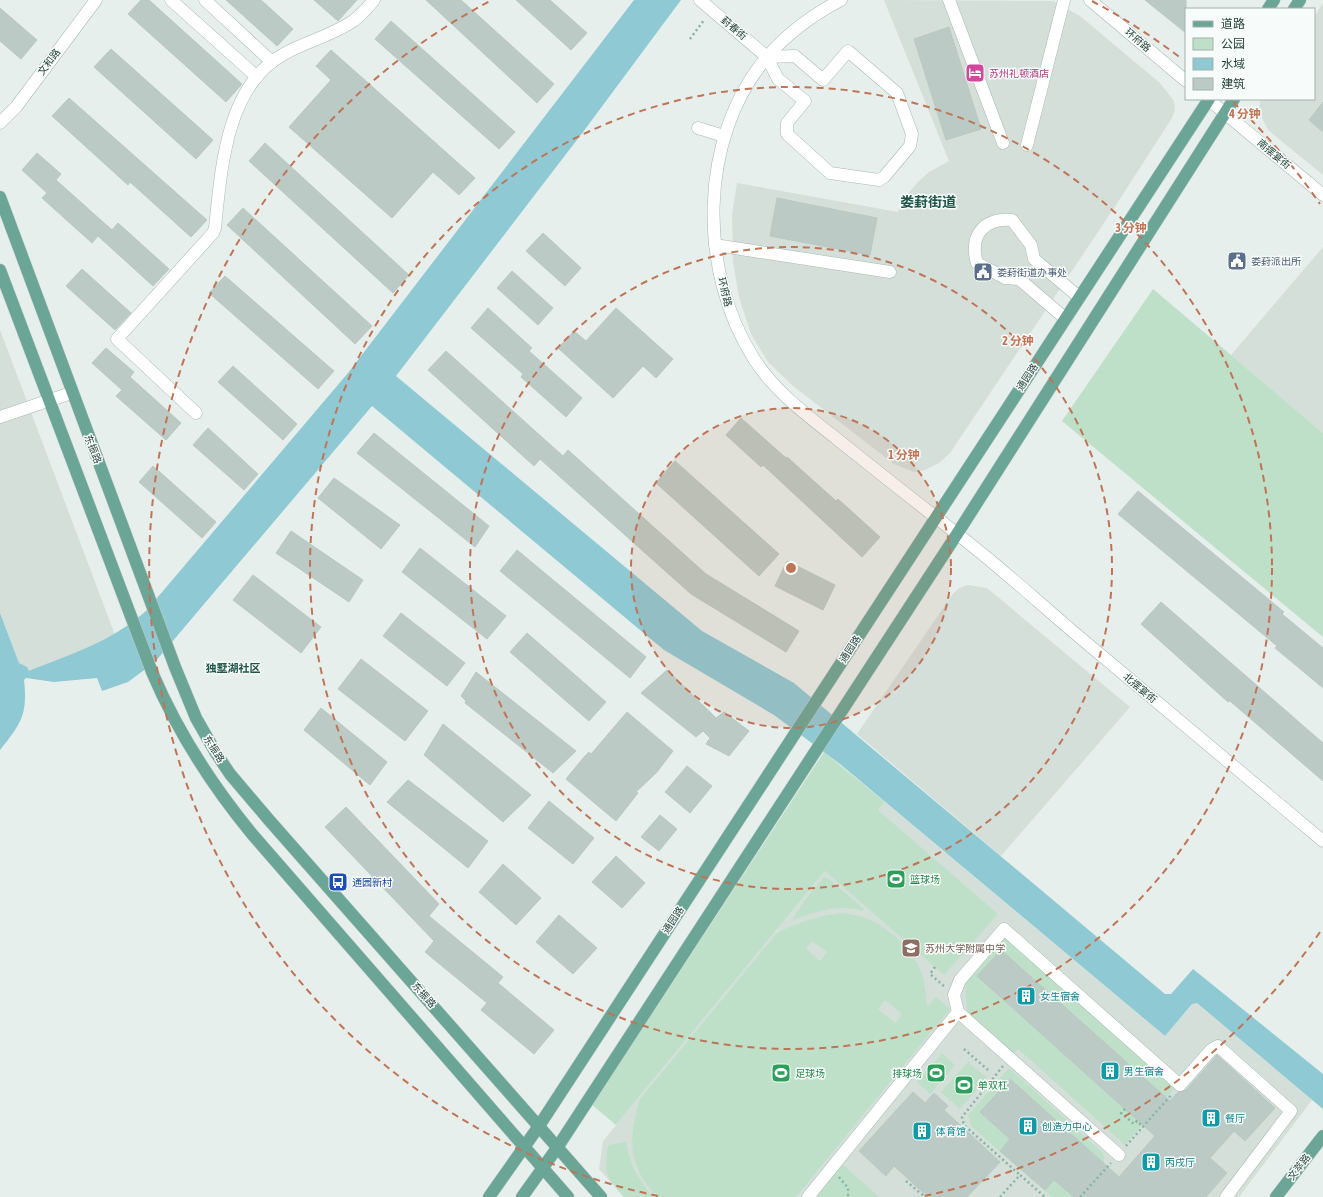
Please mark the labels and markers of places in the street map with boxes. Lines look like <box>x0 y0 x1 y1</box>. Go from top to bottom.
hotel icon: 苏州礼顿酒店 <box>964 62 986 84</box>
place label: 苏州礼顿酒店 <box>989 68 1049 79</box>
public building icon: 娄葑派出所 <box>1226 250 1248 272</box>
place label: 娄葑派出所 <box>1251 256 1301 267</box>
public building icon: 娄葑街道办事处 <box>972 261 994 283</box>
place label: 娄葑街道办事处 <box>997 267 1067 278</box>
centre of rings <box>784 561 798 575</box>
sports icon: 篮球场 <box>885 868 907 890</box>
bus stop icon: 通园新村 <box>327 871 349 893</box>
place label: 篮球场 <box>910 874 940 885</box>
place label: 通园新村 <box>352 877 392 888</box>
school or university icon: 苏州大学附属中学 <box>900 937 922 959</box>
place label: 苏州大学附属中学 <box>925 943 1005 954</box>
building icon: 女生宿舍 <box>1015 985 1037 1007</box>
place label: 女生宿舍 <box>1040 991 1080 1002</box>
building icon: 男生宿舍 <box>1099 1060 1121 1082</box>
sports icon: 足球场 <box>770 1062 792 1084</box>
sports icon: 排球场 <box>925 1062 947 1084</box>
place label: 男生宿舍 <box>1124 1066 1164 1077</box>
place label: 足球场 <box>795 1068 825 1079</box>
place label: 排球场 <box>892 1068 922 1079</box>
sports icon: 单双杠 <box>953 1074 975 1096</box>
place label: 单双杠 <box>978 1080 1008 1091</box>
building icon: 餐厅 <box>1200 1107 1222 1129</box>
place label: 餐厅 <box>1225 1113 1245 1124</box>
building icon: 创造力中心 <box>1017 1115 1039 1137</box>
building icon: 体育馆 <box>911 1120 933 1142</box>
place label: 创造力中心 <box>1042 1121 1092 1132</box>
place label: 体育馆 <box>936 1126 966 1137</box>
building icon: 丙戌厅 <box>1140 1151 1162 1173</box>
place label: 丙戌厅 <box>1165 1157 1195 1168</box>

